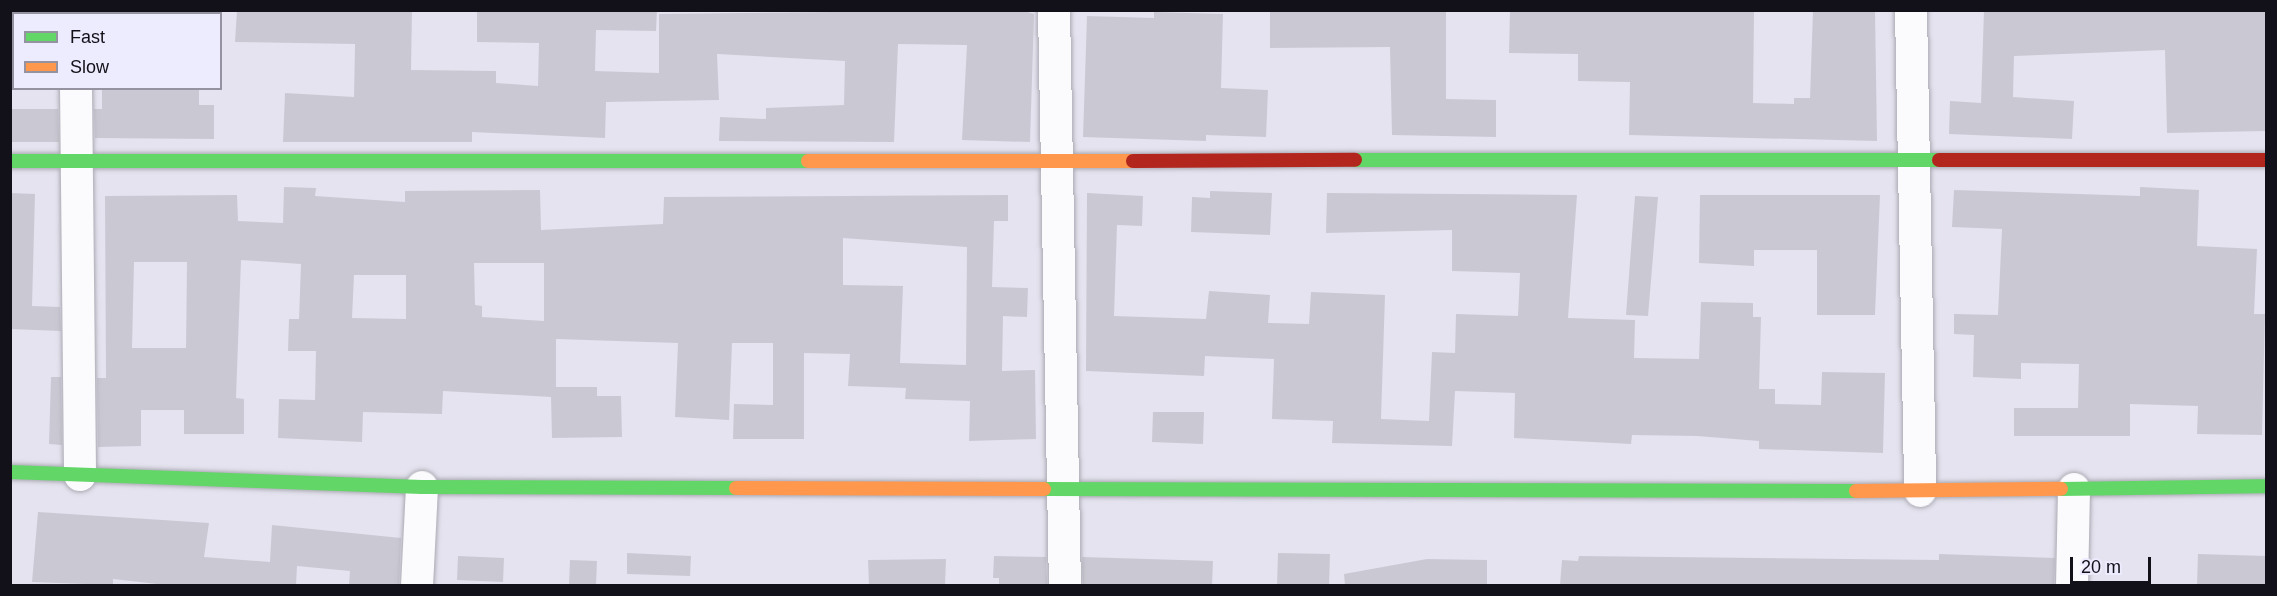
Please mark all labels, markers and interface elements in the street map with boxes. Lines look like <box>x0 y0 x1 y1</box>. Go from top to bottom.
legend <box>12 12 222 90</box>
text: Fast <box>70 27 105 47</box>
text: Slow <box>70 57 109 77</box>
scale bar <box>2073 545 2154 583</box>
text: 20 m <box>2081 557 2121 577</box>

